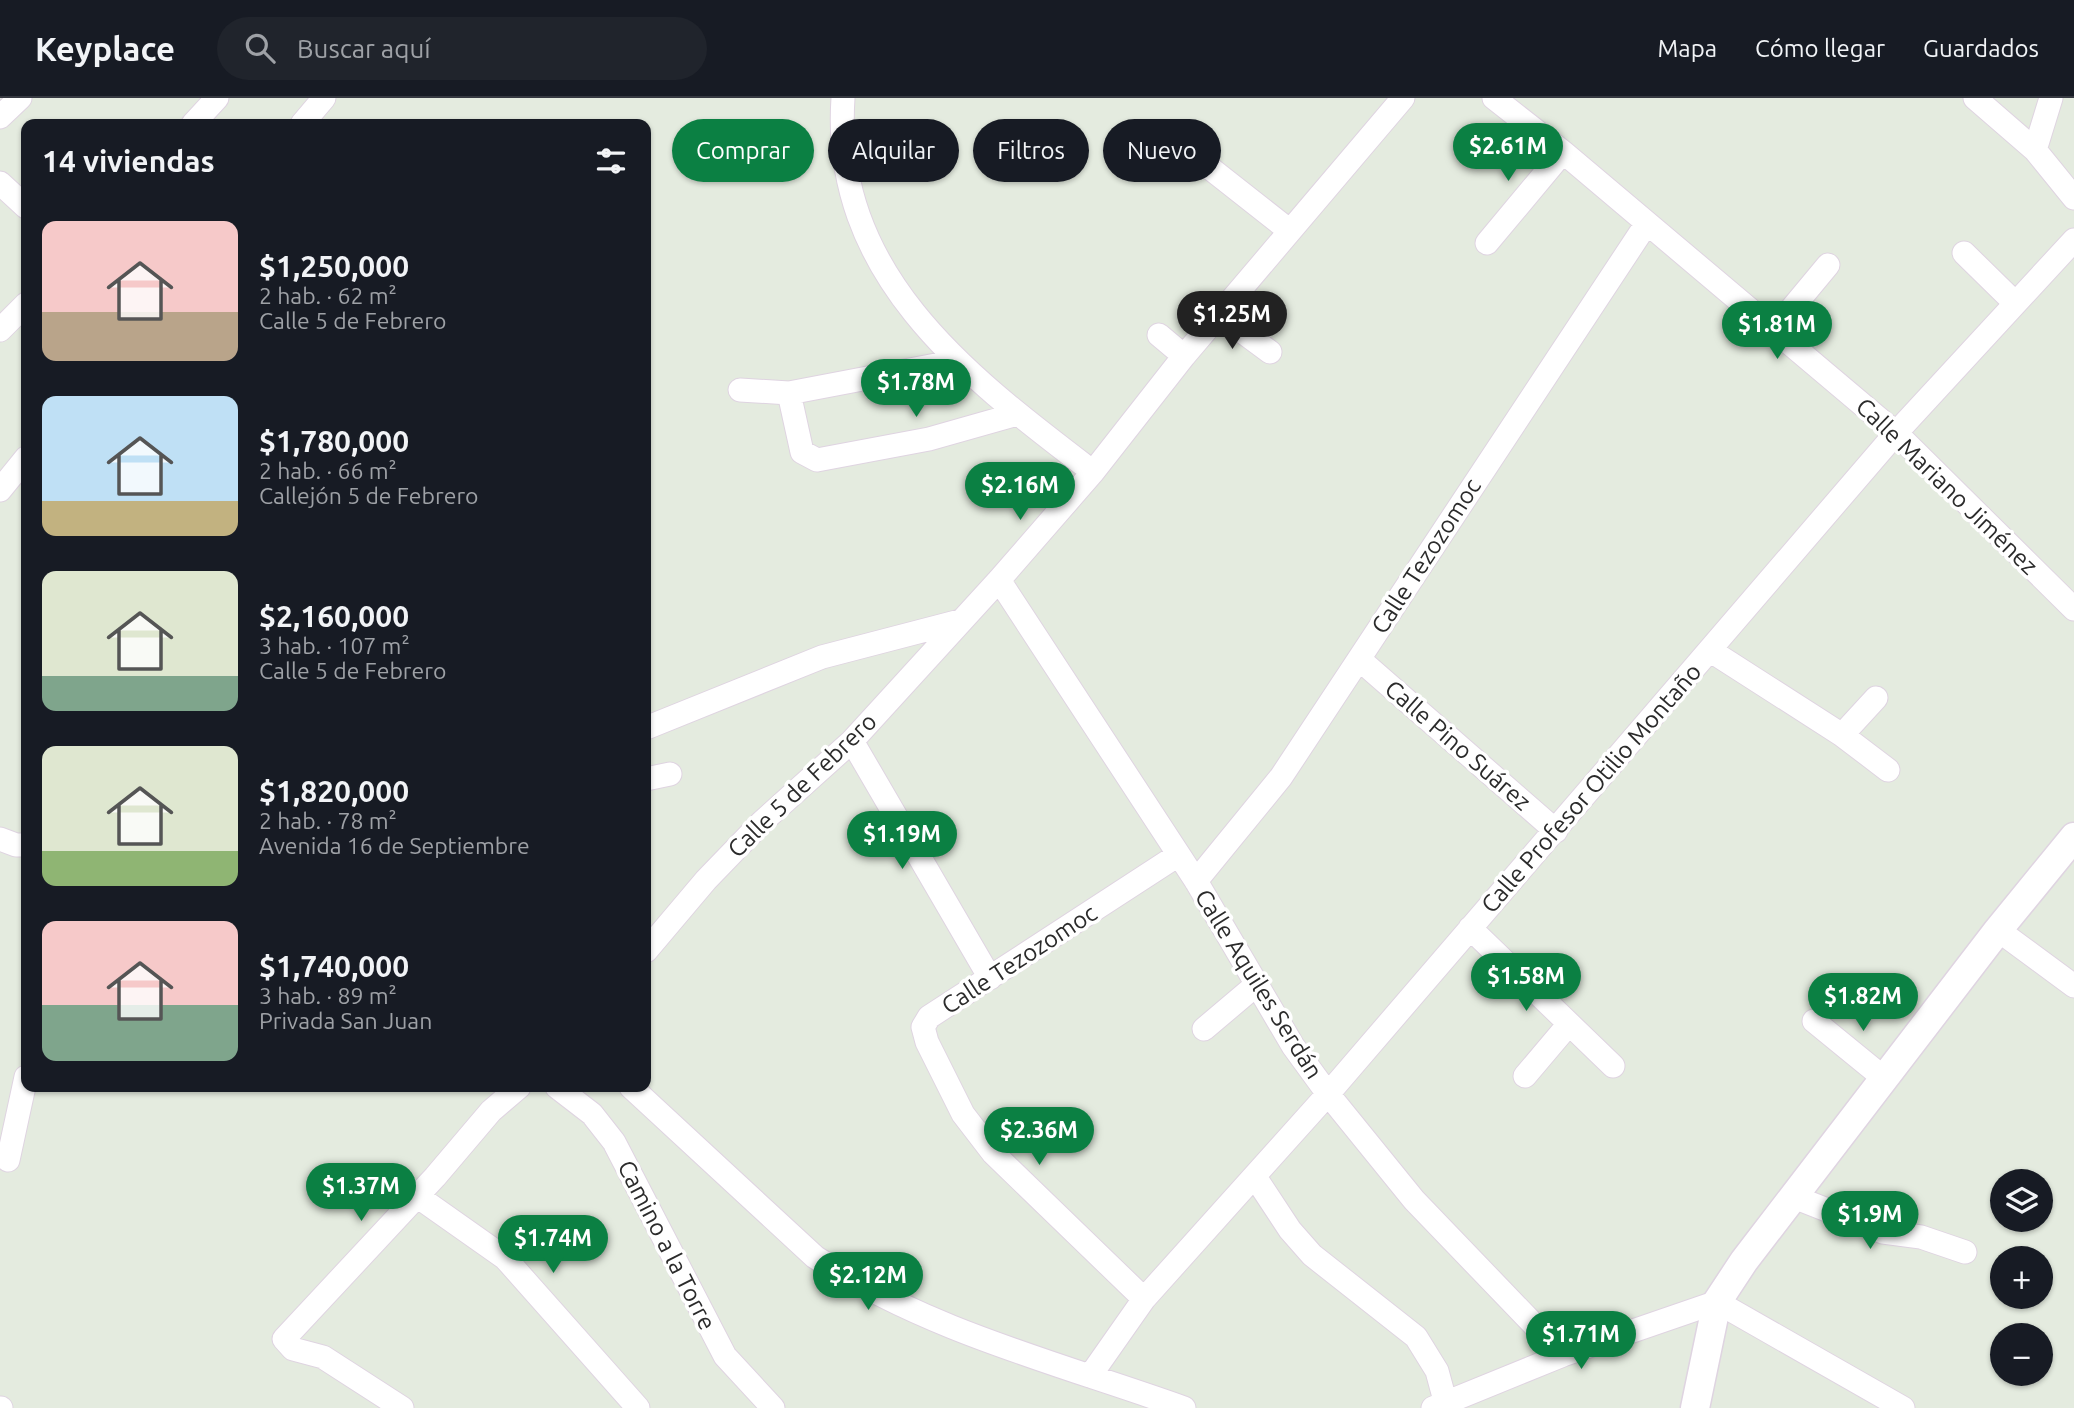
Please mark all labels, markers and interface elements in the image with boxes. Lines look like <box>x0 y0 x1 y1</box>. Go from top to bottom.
search box <box>217 17 707 80</box>
icon: search <box>241 29 279 67</box>
text: Keyplace <box>35 30 175 67</box>
text: Buscar aquí <box>297 34 431 63</box>
text: Mapa <box>1657 35 1717 62</box>
text: Cómo llegar <box>1755 35 1885 62</box>
text: Guardados <box>1923 35 2039 62</box>
chip: Comprar <box>672 119 814 182</box>
chip: Alquilar <box>828 119 959 182</box>
chip: Filtros <box>973 119 1089 182</box>
chip: Nuevo <box>1103 119 1221 182</box>
pin: $2.61M <box>1451 123 1565 183</box>
text: $2.61M <box>1469 133 1547 158</box>
icon: filters <box>592 142 630 180</box>
text: 14 viviendas <box>42 144 215 178</box>
icon: home <box>98 249 182 333</box>
text: $1,250,000 <box>259 249 409 283</box>
text: 2 hab. · 62 m² <box>259 283 397 308</box>
pin: $1.25M <box>1175 292 1289 351</box>
text: $1.25M <box>1193 301 1271 326</box>
pin: $1.81M <box>1720 302 1834 361</box>
text: Calle 5 de Febrero <box>259 308 446 333</box>
text: $1.81M <box>1738 311 1816 336</box>
pin: $1.78M <box>859 360 973 419</box>
text: $1.78M <box>877 369 955 394</box>
street label: Calle Mariano Jiménez <box>1851 392 2043 580</box>
icon: home <box>98 424 182 508</box>
text: $1,780,000 <box>259 424 409 458</box>
text: 2 hab. · 66 m² <box>259 458 397 483</box>
pin: $2.16M <box>963 462 1077 522</box>
text: $2.16M <box>981 472 1059 497</box>
street label: Calle Tezozomoc <box>1366 473 1486 639</box>
text: Callejón 5 de Febrero <box>259 483 479 508</box>
icon: home <box>98 599 182 683</box>
text: $2,160,000 <box>259 599 409 633</box>
text: 3 hab. · 107 m² <box>259 633 410 658</box>
text: Calle 5 de Febrero <box>259 658 446 683</box>
street label: Calle Profesor Otilio Montaño <box>1476 658 1706 918</box>
street label: Calle Pino Suárez <box>1380 675 1536 815</box>
street label: Calle 5 de Febrero <box>722 707 882 863</box>
icon: home <box>98 774 182 858</box>
text: $1,820,000 <box>259 774 409 808</box>
text: 2 hab. · 78 m² <box>259 808 397 833</box>
pin: $1.19M <box>845 812 959 871</box>
text: $1.19M <box>863 821 941 846</box>
text: Avenida 16 de Septiembre <box>259 833 530 858</box>
street label: Calle Aquiles Serdán <box>1190 884 1328 1084</box>
street label: Calle Tezozomoc <box>936 899 1102 1019</box>
icon: home <box>98 949 182 1033</box>
text: $1,740,000 <box>259 949 409 983</box>
pin: $1.58M <box>1469 954 1583 1013</box>
text: $1.58M <box>1487 963 1565 988</box>
pin: $1.82M <box>1806 974 1920 1033</box>
text: 3 hab. · 89 m² <box>259 983 397 1008</box>
text: $1.82M <box>1824 983 1902 1008</box>
text: Privada San Juan <box>259 1008 432 1033</box>
pin: $2.36M <box>982 1108 1096 1167</box>
text: $2.36M <box>1000 1117 1078 1142</box>
street label: Camino a la Torre <box>613 1156 721 1334</box>
pin: $1.37M <box>304 1164 418 1223</box>
map controls <box>1990 1169 2053 1386</box>
button: layers <box>1990 1169 2053 1232</box>
text: $1.37M <box>322 1173 400 1198</box>
pin: $1.9M <box>1821 1192 1919 1251</box>
text: $1.9M <box>1837 1201 1903 1226</box>
pin: $1.74M <box>496 1216 610 1275</box>
text: $1.74M <box>514 1225 592 1250</box>
button: + <box>1990 1246 2053 1309</box>
pin: $2.12M <box>811 1252 925 1312</box>
text: $2.12M <box>829 1262 907 1287</box>
pin: $1.71M <box>1524 1312 1638 1371</box>
text: $1.71M <box>1542 1321 1620 1346</box>
button: − <box>1990 1323 2053 1386</box>

